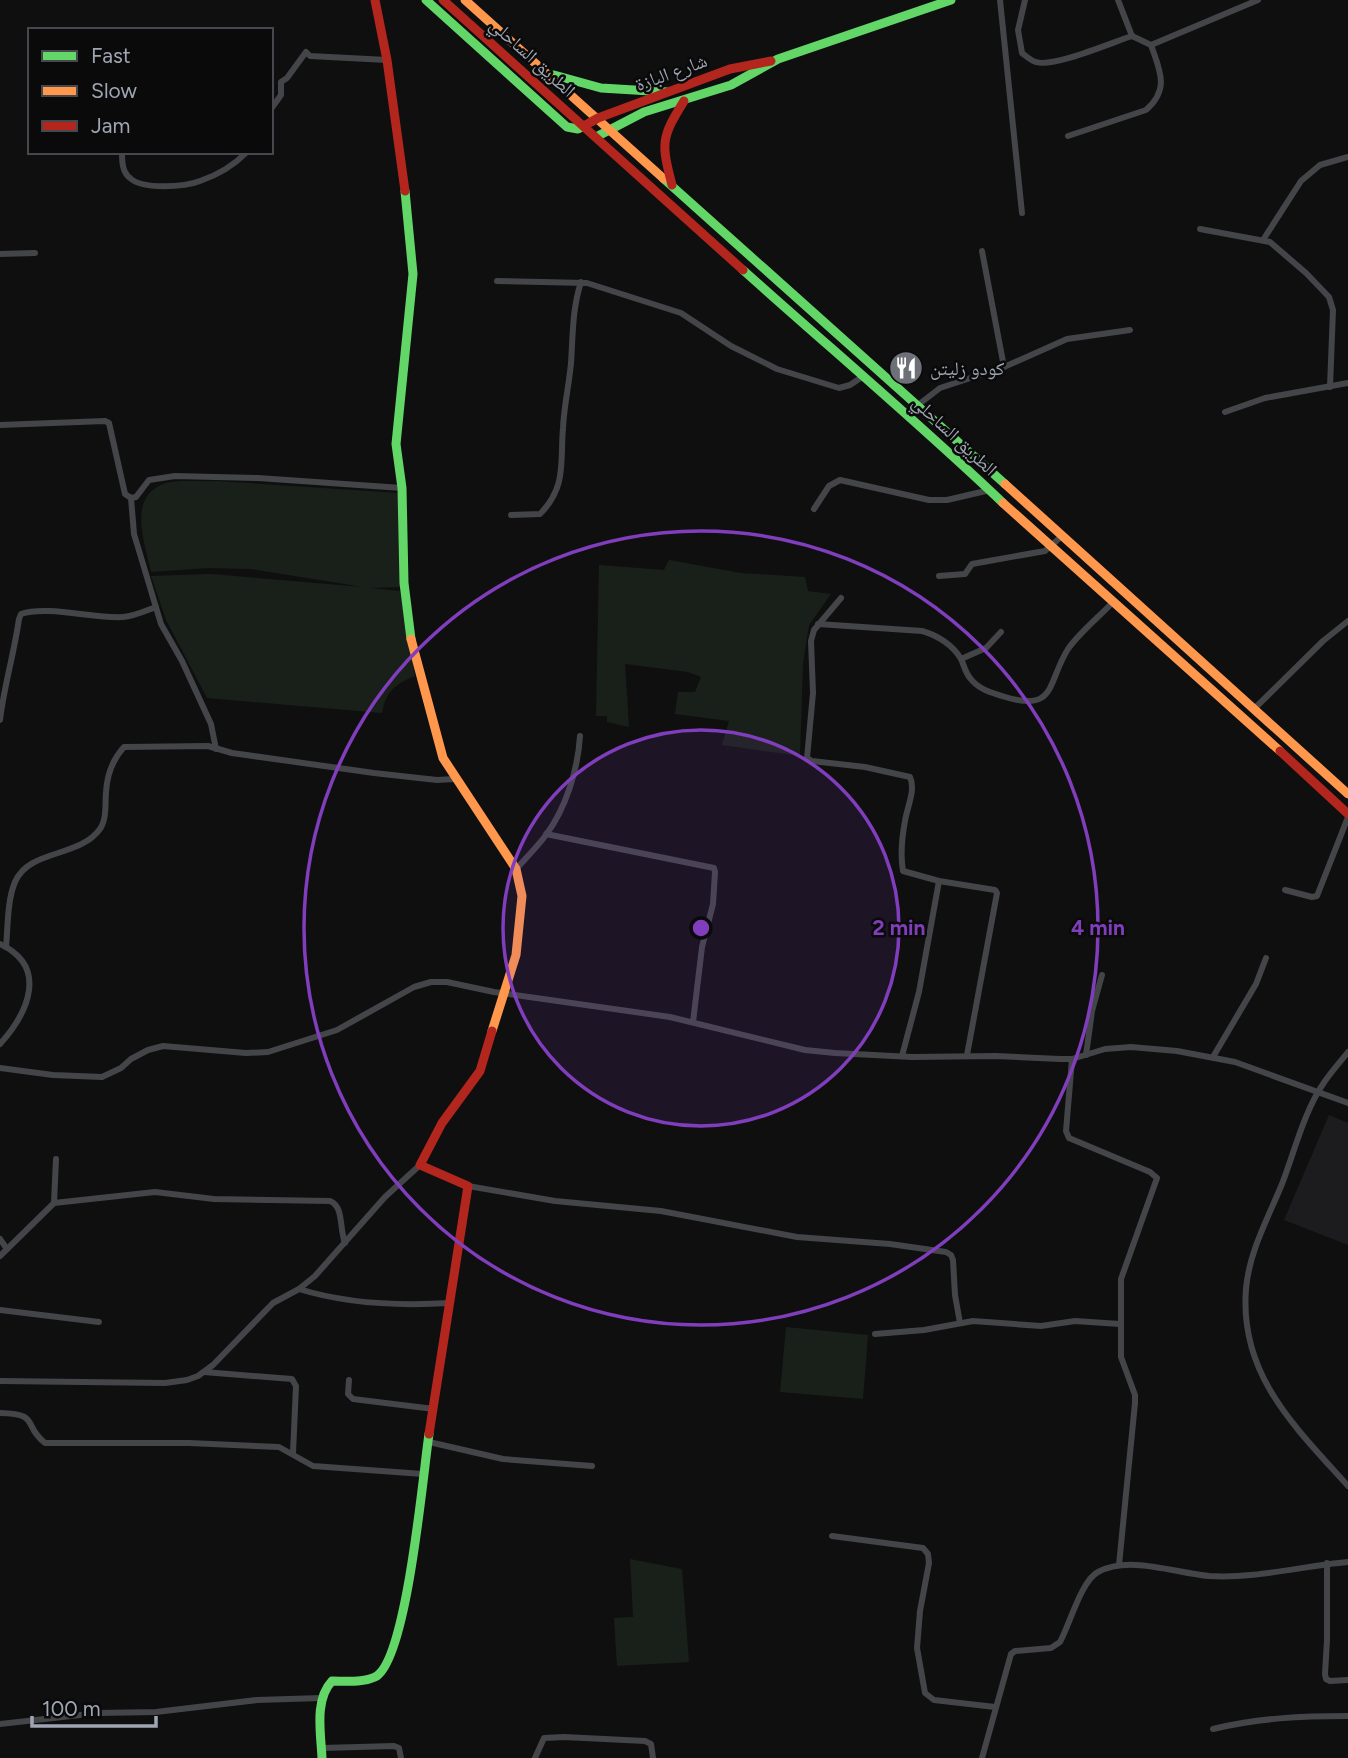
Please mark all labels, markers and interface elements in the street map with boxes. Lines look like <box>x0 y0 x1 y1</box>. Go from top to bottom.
street label: الطريق الساحلي <box>483 13 580 105</box>
legend <box>28 28 273 154</box>
text: Fast <box>91 43 131 68</box>
street label: شارع البازة <box>632 49 710 96</box>
text: Slow <box>91 78 137 103</box>
text: Jam <box>91 113 130 138</box>
restaurant icon: كودو زليتن <box>887 349 925 387</box>
place label: كودو زليتن <box>930 357 1005 380</box>
street label: الطريق الساحلي <box>905 390 1002 483</box>
text: 2 min <box>873 915 925 940</box>
text: 4 min <box>1071 915 1125 940</box>
centre of rings <box>689 916 713 940</box>
scale bar <box>32 1684 156 1728</box>
text: 100 m <box>42 1696 101 1721</box>

